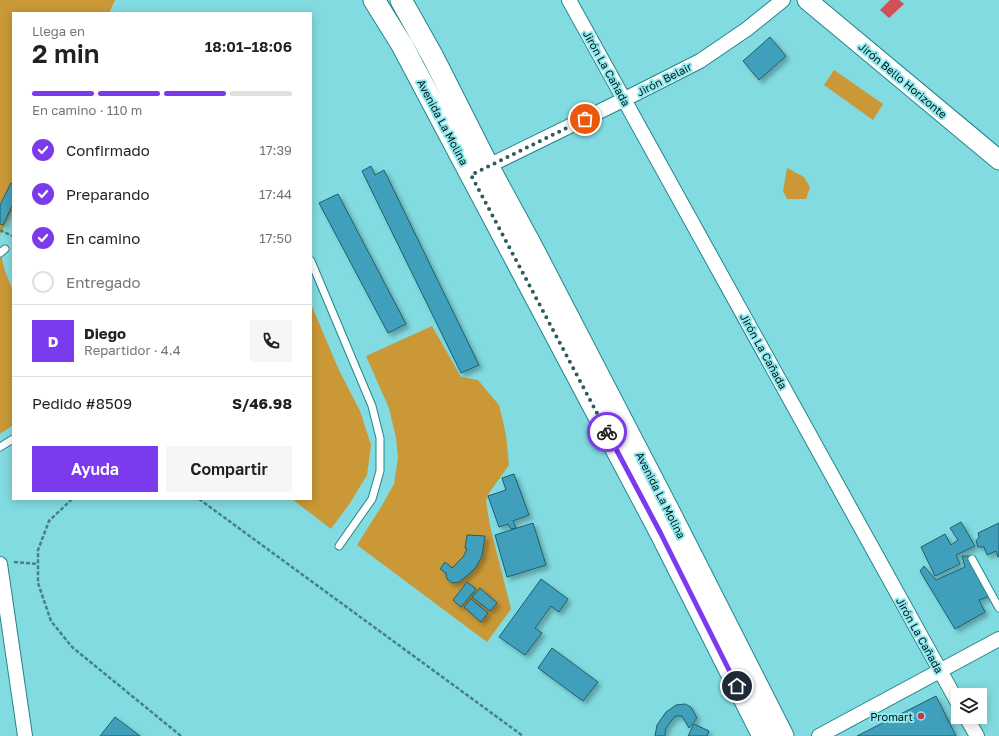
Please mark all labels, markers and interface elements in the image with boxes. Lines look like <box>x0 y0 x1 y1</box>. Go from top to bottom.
text: Llega en <box>32 23 85 39</box>
street label: Jirón La Cañada <box>581 28 633 108</box>
text: 18:01–18:06 <box>205 37 292 55</box>
text: 2 min <box>32 38 100 69</box>
street label: Jirón Bello Horizonte <box>856 39 950 121</box>
street label: Jirón Belair <box>634 59 694 98</box>
street label: Avenida La Molina <box>415 77 471 167</box>
text: En camino · 110 m <box>32 102 142 118</box>
pin <box>568 102 602 136</box>
icon: bag <box>574 108 596 130</box>
icon: check <box>32 139 54 161</box>
text: Confirmado <box>66 141 150 159</box>
text: 17:39 <box>259 142 292 158</box>
icon: check <box>32 183 54 205</box>
text: Preparando <box>66 185 150 203</box>
text: 17:44 <box>259 186 292 202</box>
icon: check <box>32 227 54 249</box>
text: En camino <box>66 229 140 247</box>
text: 17:50 <box>259 230 292 246</box>
text: Entregado <box>66 273 141 291</box>
street label: Jirón La Cañada <box>738 311 790 391</box>
button: phone <box>250 320 292 362</box>
text: Diego <box>84 324 126 342</box>
text: D <box>48 332 58 350</box>
text: Repartidor · 4.4 <box>84 342 181 358</box>
text: Pedido #8509 <box>32 394 132 412</box>
text: S/46.98 <box>232 394 292 412</box>
courier <box>587 412 627 452</box>
icon: bike <box>596 421 618 443</box>
button: Ayuda <box>32 446 158 492</box>
button: Compartir <box>166 446 292 492</box>
street label: Avenida La Molina <box>634 450 688 540</box>
street label: Jirón La Cañada <box>894 595 946 675</box>
pin <box>720 669 754 703</box>
icon: home <box>726 675 748 697</box>
map controls <box>951 688 987 724</box>
button: layers <box>951 688 987 724</box>
place label: Promart <box>870 710 913 723</box>
marker: Promart <box>916 711 926 721</box>

